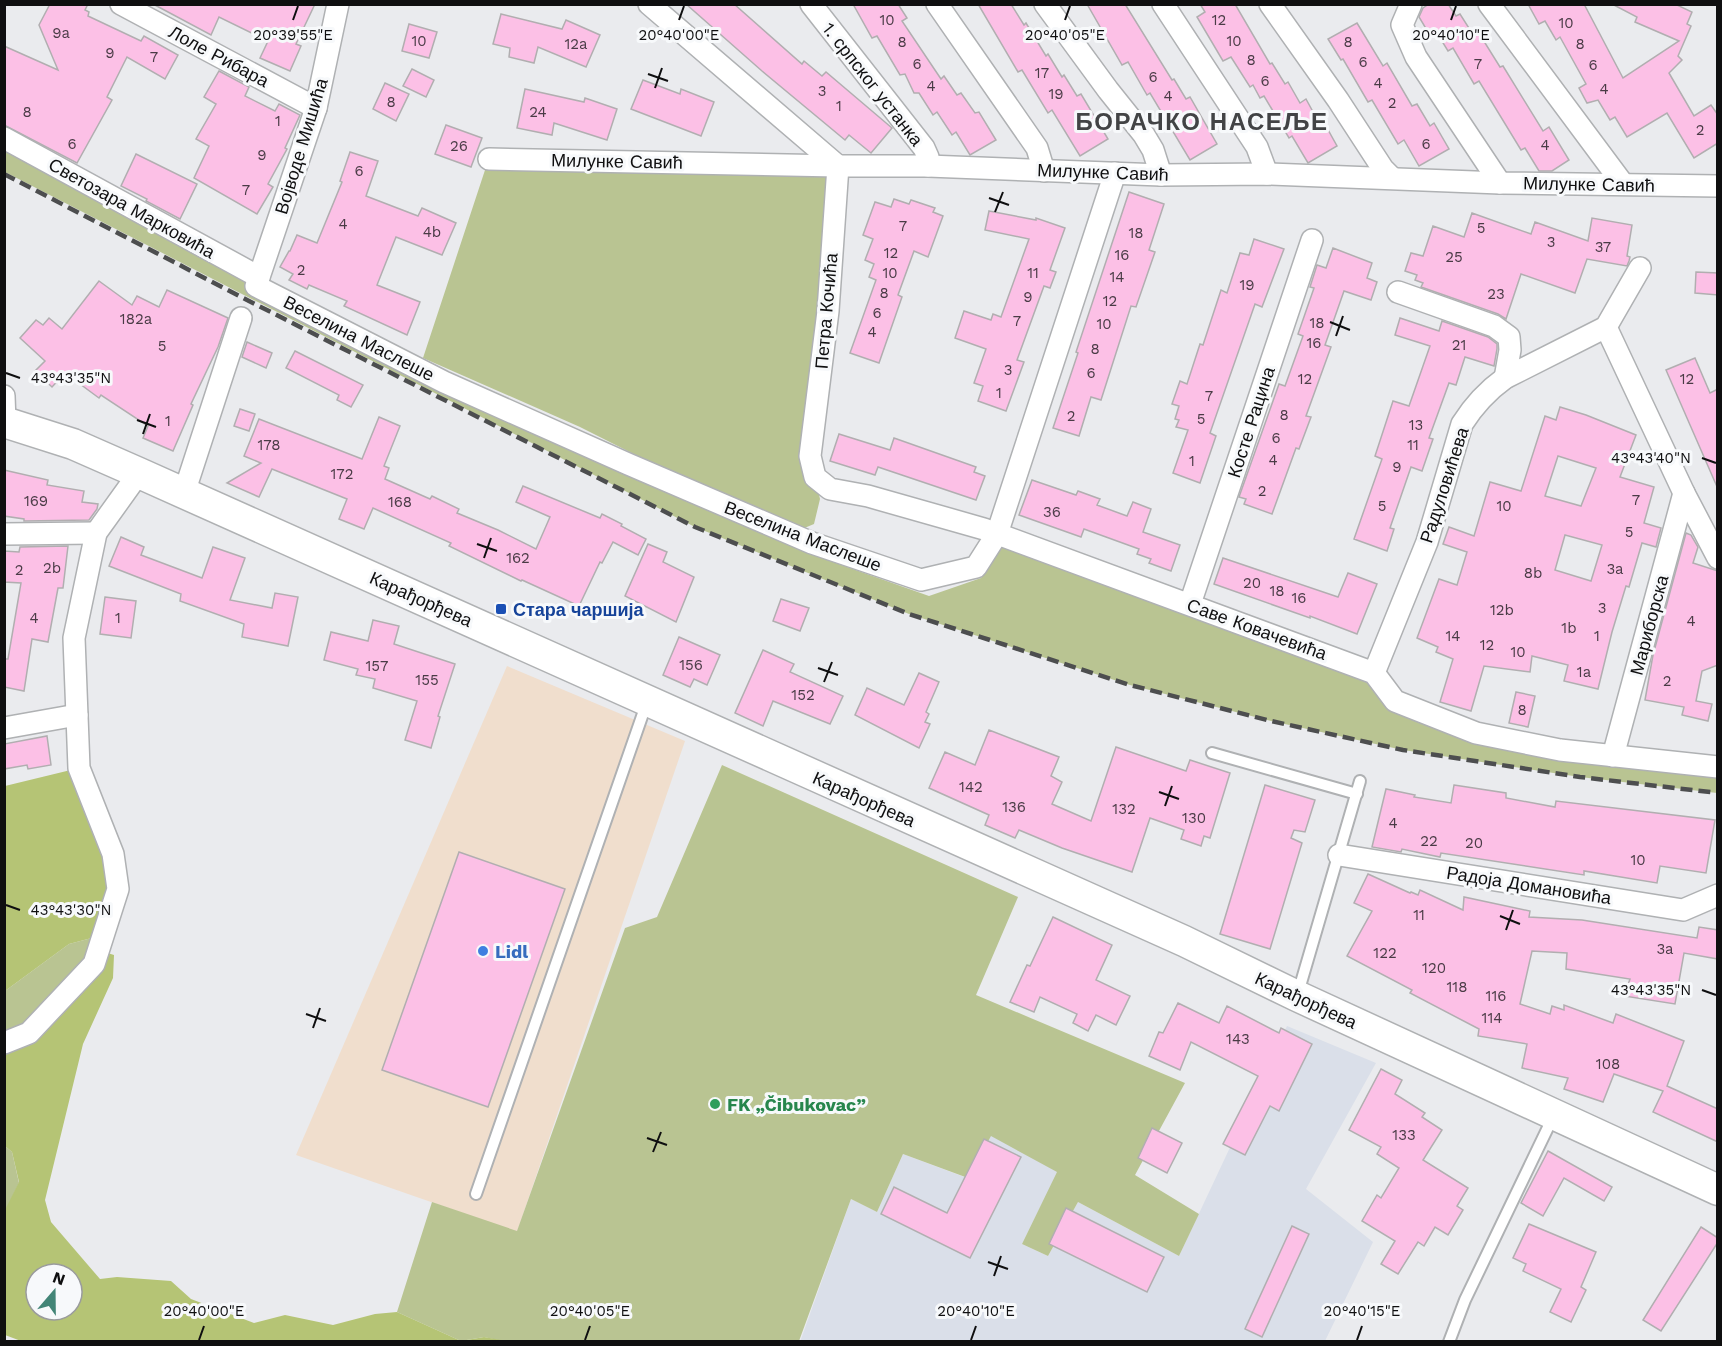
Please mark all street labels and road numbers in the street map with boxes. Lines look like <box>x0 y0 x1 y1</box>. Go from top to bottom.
street label: 1. српског устанка <box>818 18 928 150</box>
street label: Лоле Рибара <box>165 21 273 92</box>
street label: Војводе Мишића <box>270 74 332 217</box>
street label: Милунке Савић <box>551 149 683 173</box>
street label: Светозара Марковића <box>45 153 220 263</box>
street label: Милунке Савић <box>1037 159 1169 185</box>
street label: Милунке Савић <box>1523 172 1655 196</box>
street label: Петра Кочића <box>810 251 842 370</box>
street label: Веселина Маслеше <box>280 291 438 385</box>
street label: Косте Рацина <box>1223 363 1279 480</box>
street label: Радуловићева <box>1415 424 1473 545</box>
street label: Веселина Маслеше <box>722 496 884 576</box>
street label: Карађорђева <box>367 567 476 631</box>
street label: Мариборска <box>1626 572 1673 677</box>
street label: Саве Ковачевића <box>1184 594 1331 664</box>
street label: Карађорђева <box>810 767 919 831</box>
street label: Радоја Домановића <box>1445 862 1614 909</box>
street label: Карађорђева <box>1252 967 1361 1033</box>

